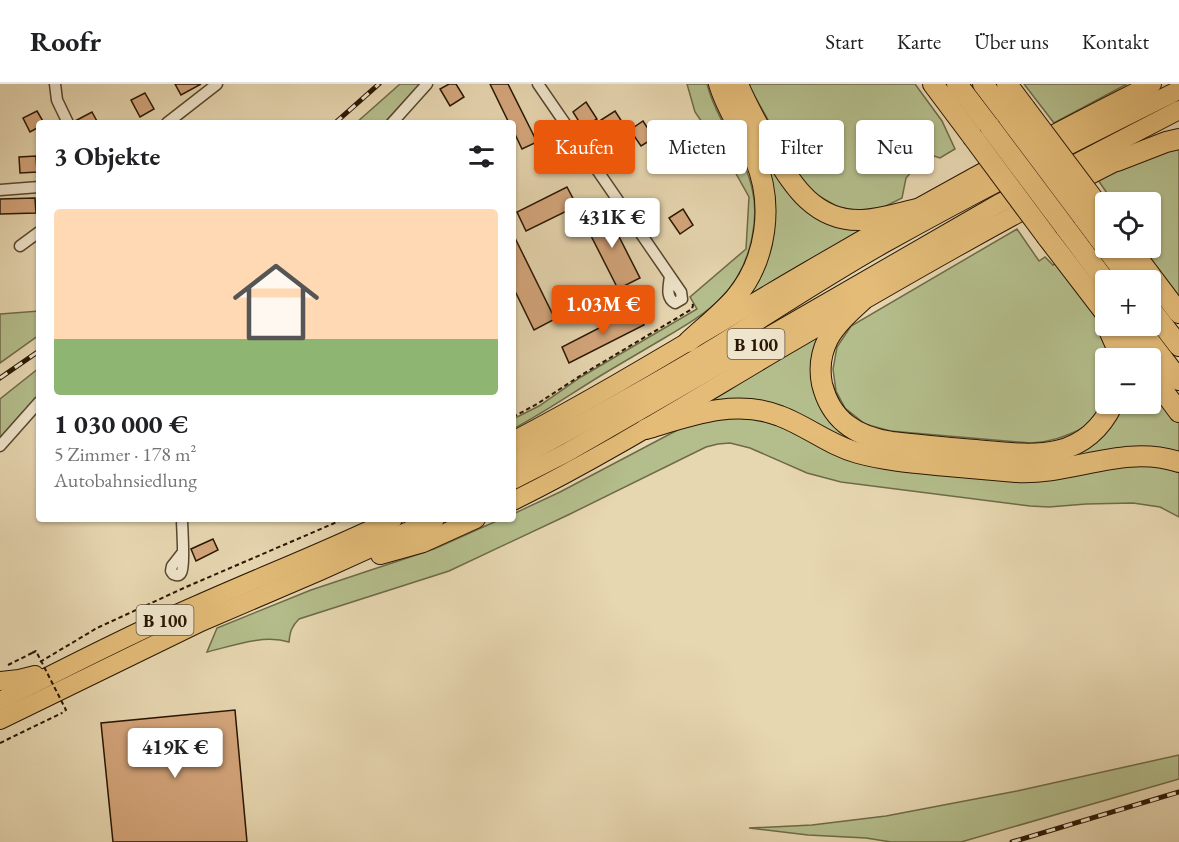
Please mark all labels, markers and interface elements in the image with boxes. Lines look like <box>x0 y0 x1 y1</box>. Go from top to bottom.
text: Roofr <box>30 23 101 59</box>
text: Start <box>825 28 864 55</box>
text: Karte <box>897 28 941 55</box>
text: Über uns <box>974 28 1049 55</box>
text: Kontakt <box>1082 28 1149 55</box>
chip: Kaufen <box>534 120 635 174</box>
chip: Mieten <box>647 120 747 174</box>
chip: Filter <box>759 120 844 174</box>
chip: Neu <box>856 120 934 174</box>
text: 3 Objekte <box>54 139 160 173</box>
icon: filters <box>465 140 498 173</box>
map controls <box>1095 192 1161 414</box>
button: locate <box>1095 192 1161 258</box>
pin: 431K € <box>563 198 661 249</box>
text: 431K € <box>579 204 645 230</box>
icon: home <box>222 248 330 356</box>
button: + <box>1095 270 1161 336</box>
pin: 1.03M € <box>548 285 658 336</box>
text: 1.03M € <box>566 291 640 317</box>
road number: B 100 <box>728 329 784 359</box>
button: − <box>1095 348 1161 414</box>
text: 1 030 000 € <box>54 407 188 441</box>
text: 5 Zimmer · 178 m² <box>54 441 197 467</box>
text: Autobahnsiedlung <box>54 467 197 493</box>
road number: B 100 <box>136 605 194 635</box>
pin: 419K € <box>126 728 224 779</box>
text: 419K € <box>142 734 208 760</box>

